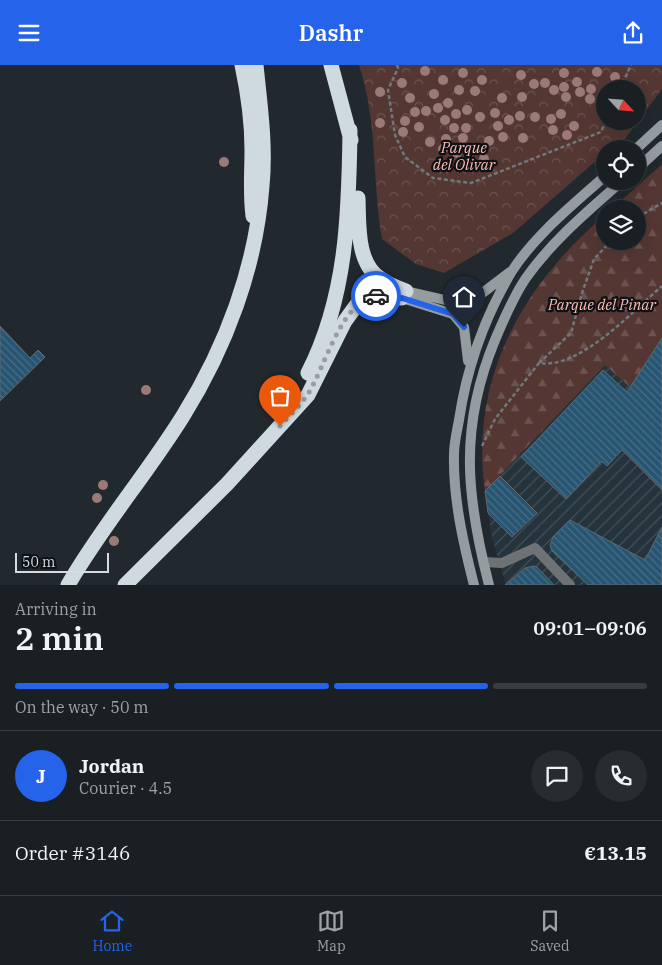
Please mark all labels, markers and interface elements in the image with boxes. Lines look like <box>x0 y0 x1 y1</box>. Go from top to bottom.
text: Dashr <box>299 18 363 47</box>
icon: menu <box>15 19 43 47</box>
icon: share <box>619 19 647 47</box>
north arrow <box>596 80 646 130</box>
map controls <box>596 80 646 250</box>
park label: Parque del Olivar <box>433 138 496 174</box>
button: locate <box>596 140 646 190</box>
button: layers <box>596 200 646 250</box>
courier <box>351 271 401 321</box>
pin <box>443 276 485 327</box>
icon: car <box>362 282 390 310</box>
icon: home <box>450 283 478 311</box>
park label: Parque del Pinar <box>547 295 656 314</box>
pin <box>259 375 301 426</box>
icon: bag <box>266 382 294 410</box>
scale bar <box>15 550 109 573</box>
text: 50 m <box>22 553 55 571</box>
text: Arriving in <box>15 599 97 619</box>
text: 09:01–09:06 <box>533 616 647 640</box>
text: 2 min <box>15 617 104 659</box>
text: On the way · 50 m <box>15 697 149 717</box>
button: chat <box>531 750 583 802</box>
button: phone <box>595 750 647 802</box>
text: Jordan <box>79 754 144 778</box>
text: J <box>36 764 46 788</box>
text: Courier · 4.5 <box>79 778 172 798</box>
text: Order #3146 <box>15 841 130 865</box>
text: €13.15 <box>584 841 647 865</box>
tab: Home <box>92 907 132 955</box>
tab: Map <box>317 907 345 955</box>
tab: Saved <box>530 907 570 955</box>

